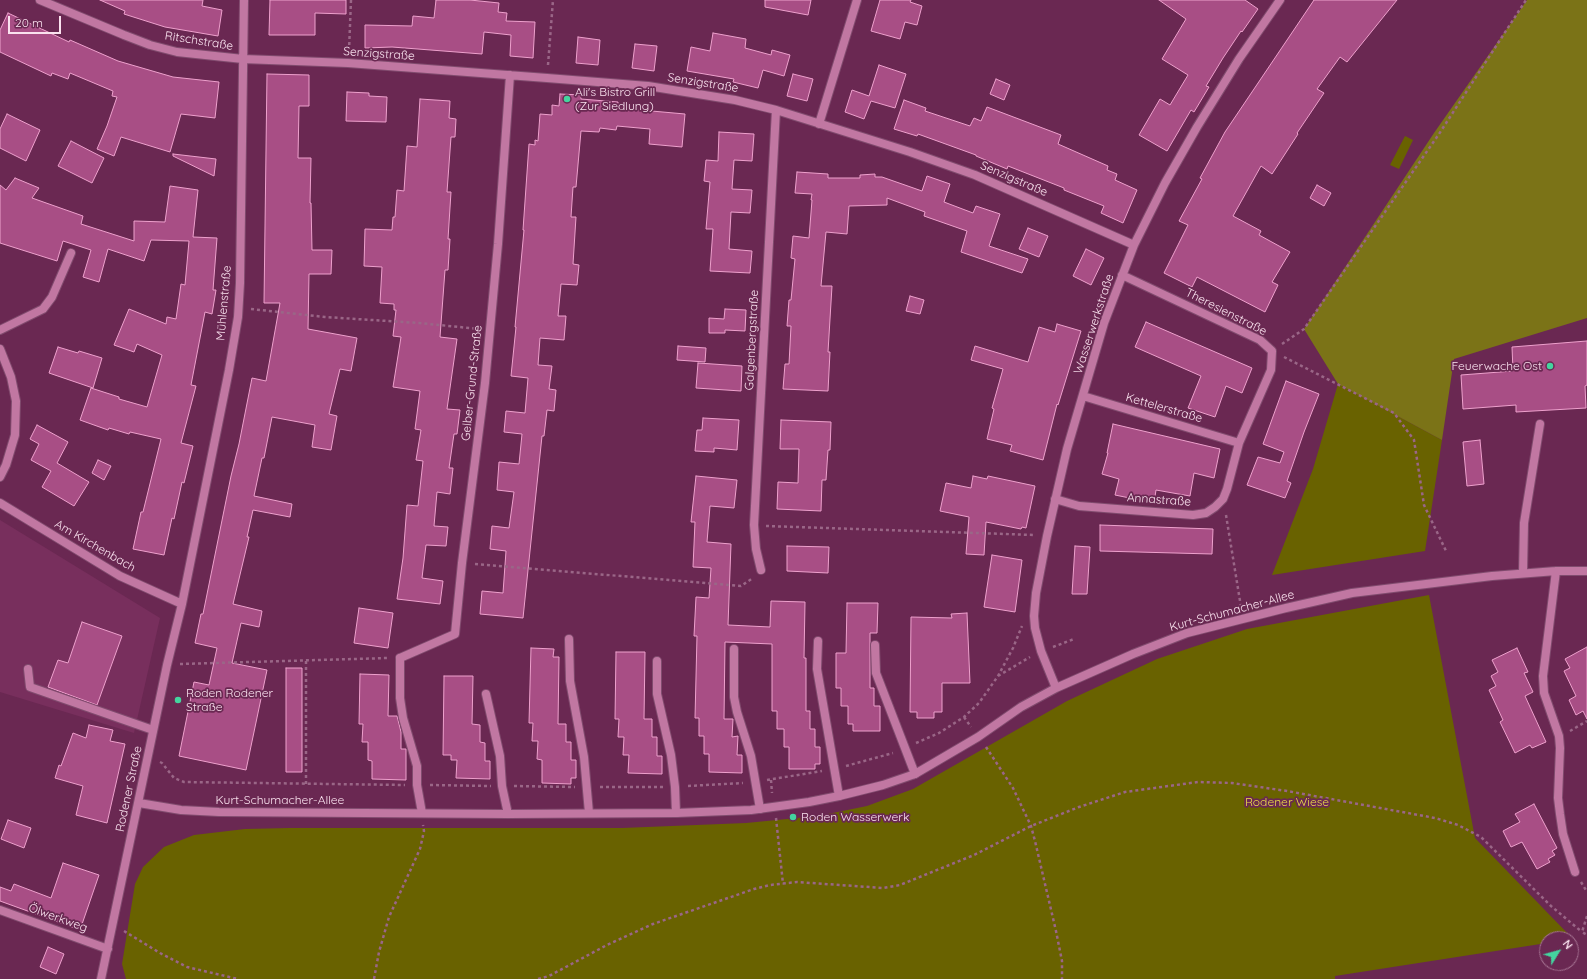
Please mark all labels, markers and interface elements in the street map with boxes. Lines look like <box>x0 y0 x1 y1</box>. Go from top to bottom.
scale bar <box>10 8 63 34</box>
text: 20 m <box>15 15 43 30</box>
street label: Ritschstraße <box>164 28 234 54</box>
street label: Senzigstraße <box>343 44 415 64</box>
street label: Senzigstraße <box>666 70 740 96</box>
place label: Ali's Bistro Grill (Zur Siedlung) <box>575 85 655 113</box>
marker: Ali's Bistro Grill (Zur Siedlung) <box>562 94 572 104</box>
street label: Senzigstraße <box>978 158 1050 200</box>
street label: Mühlenstraße <box>214 265 234 341</box>
street label: Wasserwerkstraße <box>1071 272 1117 376</box>
street label: Theresienstraße <box>1183 285 1269 339</box>
street label: Galgenbergstraße <box>742 289 762 391</box>
street label: Gelber-Grund-Straße <box>459 324 485 442</box>
place label: Feuerwache Ost <box>1451 359 1542 373</box>
marker: Feuerwache Ost <box>1545 361 1555 371</box>
street label: Kettelerstraße <box>1124 390 1204 426</box>
street label: Annastraße <box>1126 491 1192 509</box>
street label: Am Kirchenbach <box>52 517 138 575</box>
street label: Kurt-Schumacher-Allee <box>1168 587 1296 635</box>
place label: Roden Rodener Straße <box>186 686 273 714</box>
marker: Roden Rodener Straße <box>173 695 183 705</box>
street label: Rodener Straße <box>113 745 145 833</box>
street label: Kurt-Schumacher-Allee <box>216 793 344 807</box>
park label: Rodener Wiese <box>1245 795 1329 809</box>
place label: Roden Wasserwerk <box>801 810 909 824</box>
marker: Roden Wasserwerk <box>788 812 798 822</box>
street label: Ölwerkweg <box>26 901 90 935</box>
north arrow <box>1539 931 1579 971</box>
text: N <box>1560 937 1576 952</box>

